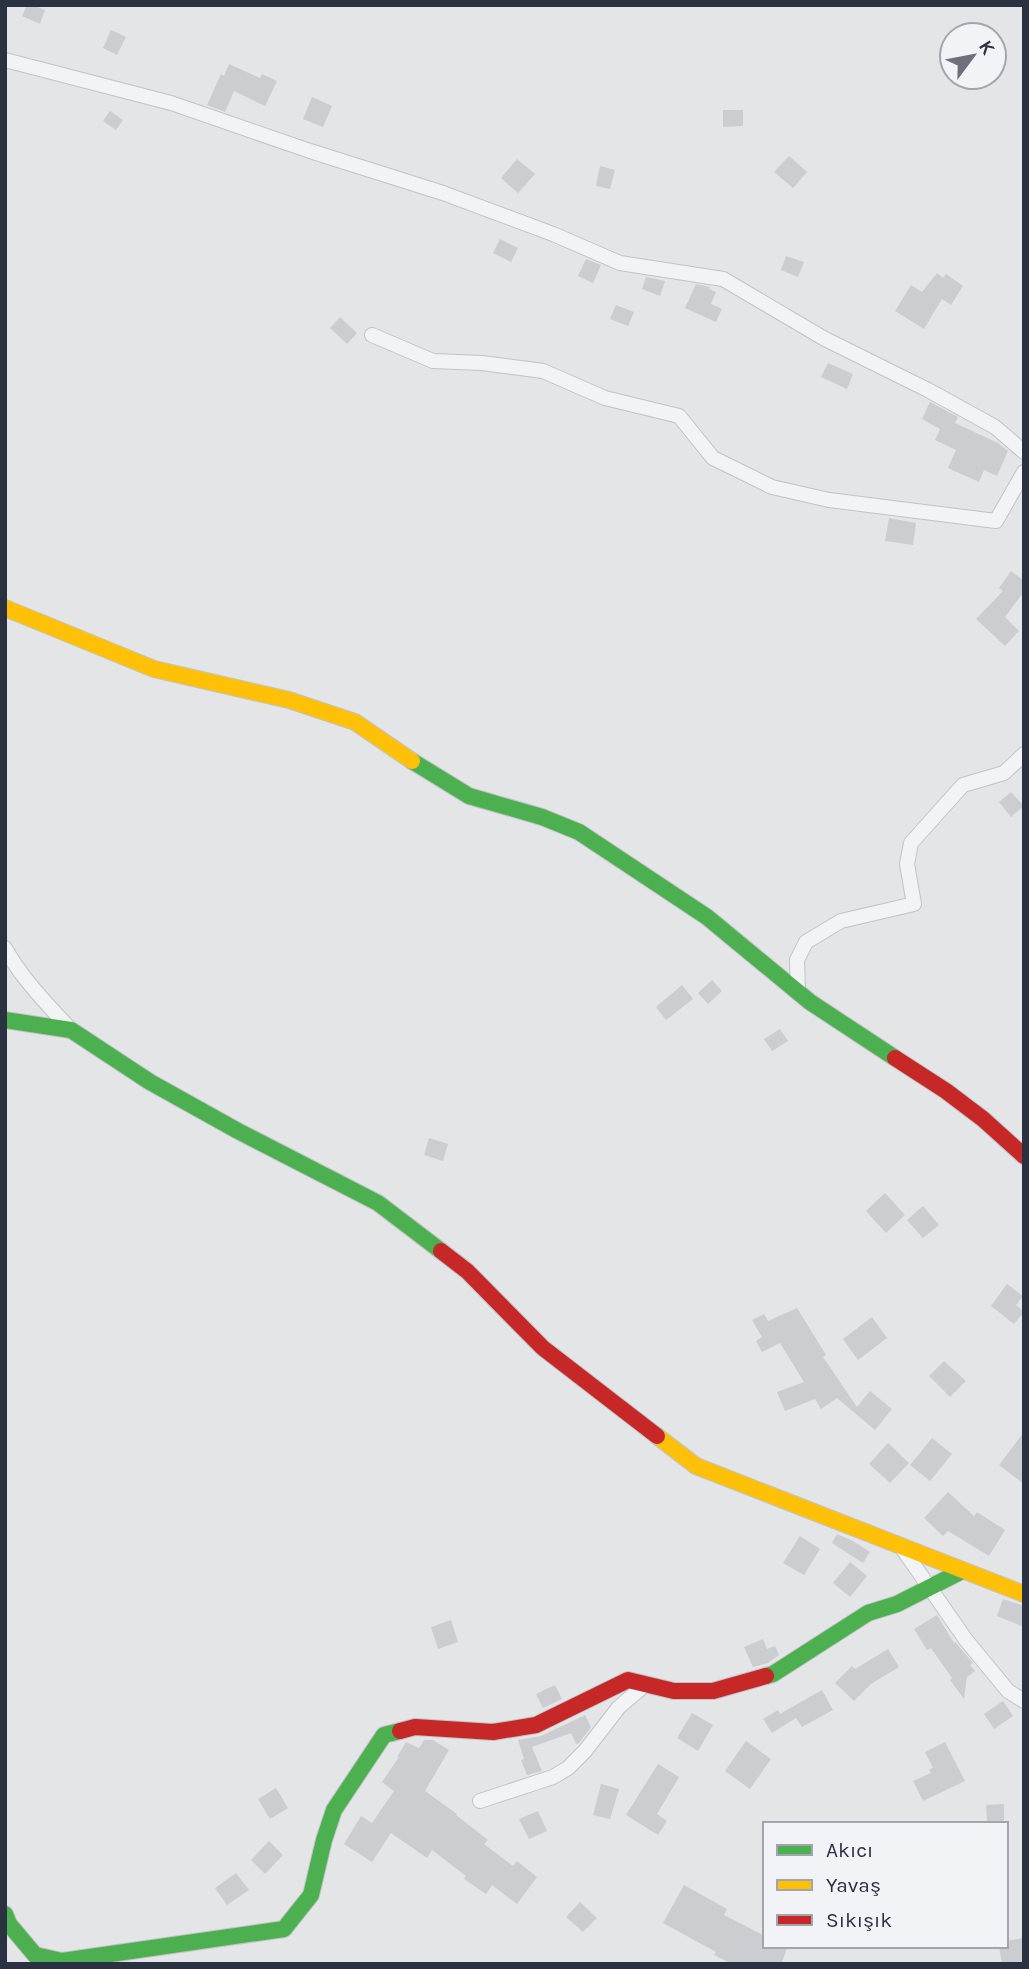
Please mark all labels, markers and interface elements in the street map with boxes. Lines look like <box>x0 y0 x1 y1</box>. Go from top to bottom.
north arrow <box>938 21 1008 91</box>
text: K <box>974 36 999 59</box>
legend <box>763 1822 1008 1948</box>
text: Akıcı <box>826 1838 873 1862</box>
text: Yavaş <box>826 1873 881 1897</box>
text: Sıkışık <box>826 1908 892 1932</box>

